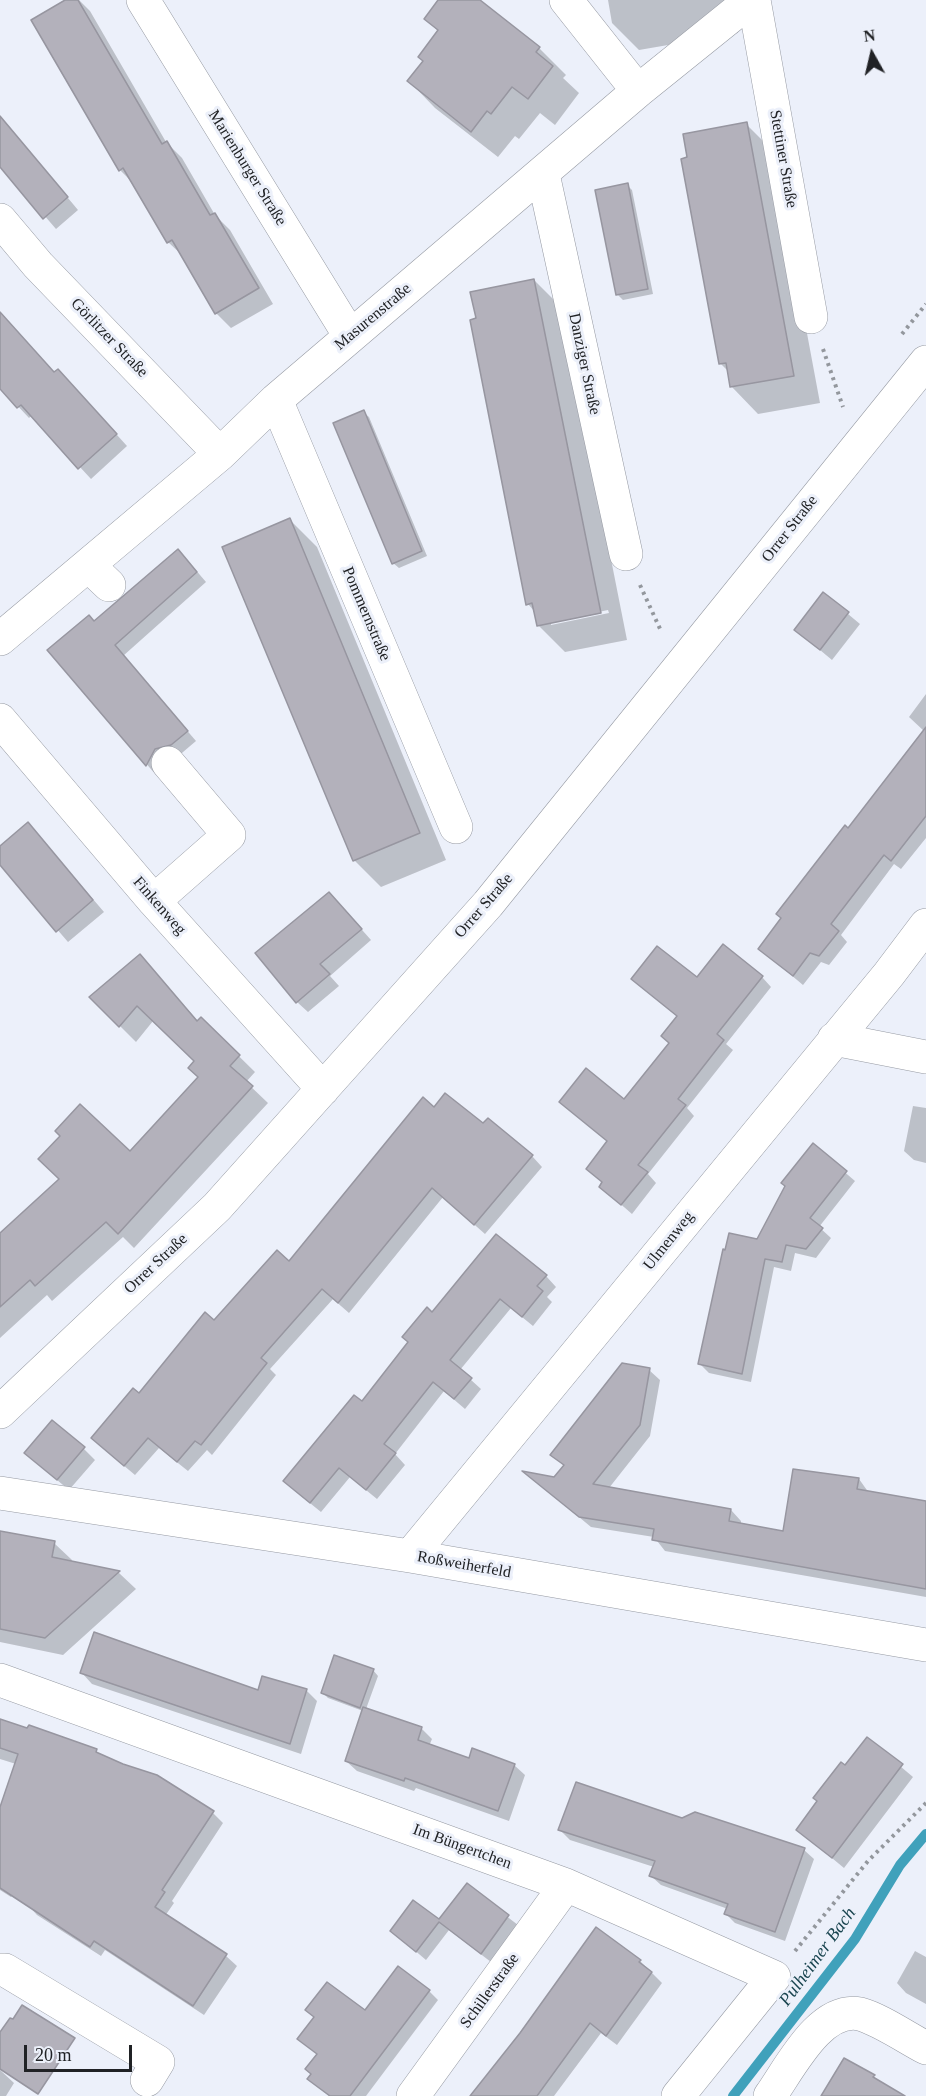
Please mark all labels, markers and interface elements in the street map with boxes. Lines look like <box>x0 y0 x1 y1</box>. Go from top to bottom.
north arrow <box>842 24 902 84</box>
text: N <box>863 26 876 45</box>
street label: Marienburger Straße <box>204 107 290 229</box>
street label: Stettiner Straße <box>765 109 801 209</box>
street label: Masurenstraße <box>331 279 415 355</box>
street label: Görlitzer Straße <box>66 294 152 382</box>
street label: Danziger Straße <box>564 311 604 417</box>
street label: Orrer Straße <box>758 492 822 566</box>
street label: Pommernstraße <box>338 564 394 664</box>
street label: Orrer Straße <box>451 870 517 942</box>
street label: Finkenweg <box>128 873 190 939</box>
street label: Ulmenweg <box>639 1208 699 1274</box>
street label: Orrer Straße <box>120 1230 192 1298</box>
street label: Roßweiherfeld <box>416 1547 512 1583</box>
street label: Im Büngertchen <box>410 1820 514 1874</box>
water label: Pulheimer Bach <box>775 1904 861 2010</box>
street label: Schillerstraße <box>456 1950 524 2032</box>
scale bar <box>27 2033 135 2071</box>
text: 20 m <box>35 2045 72 2065</box>

